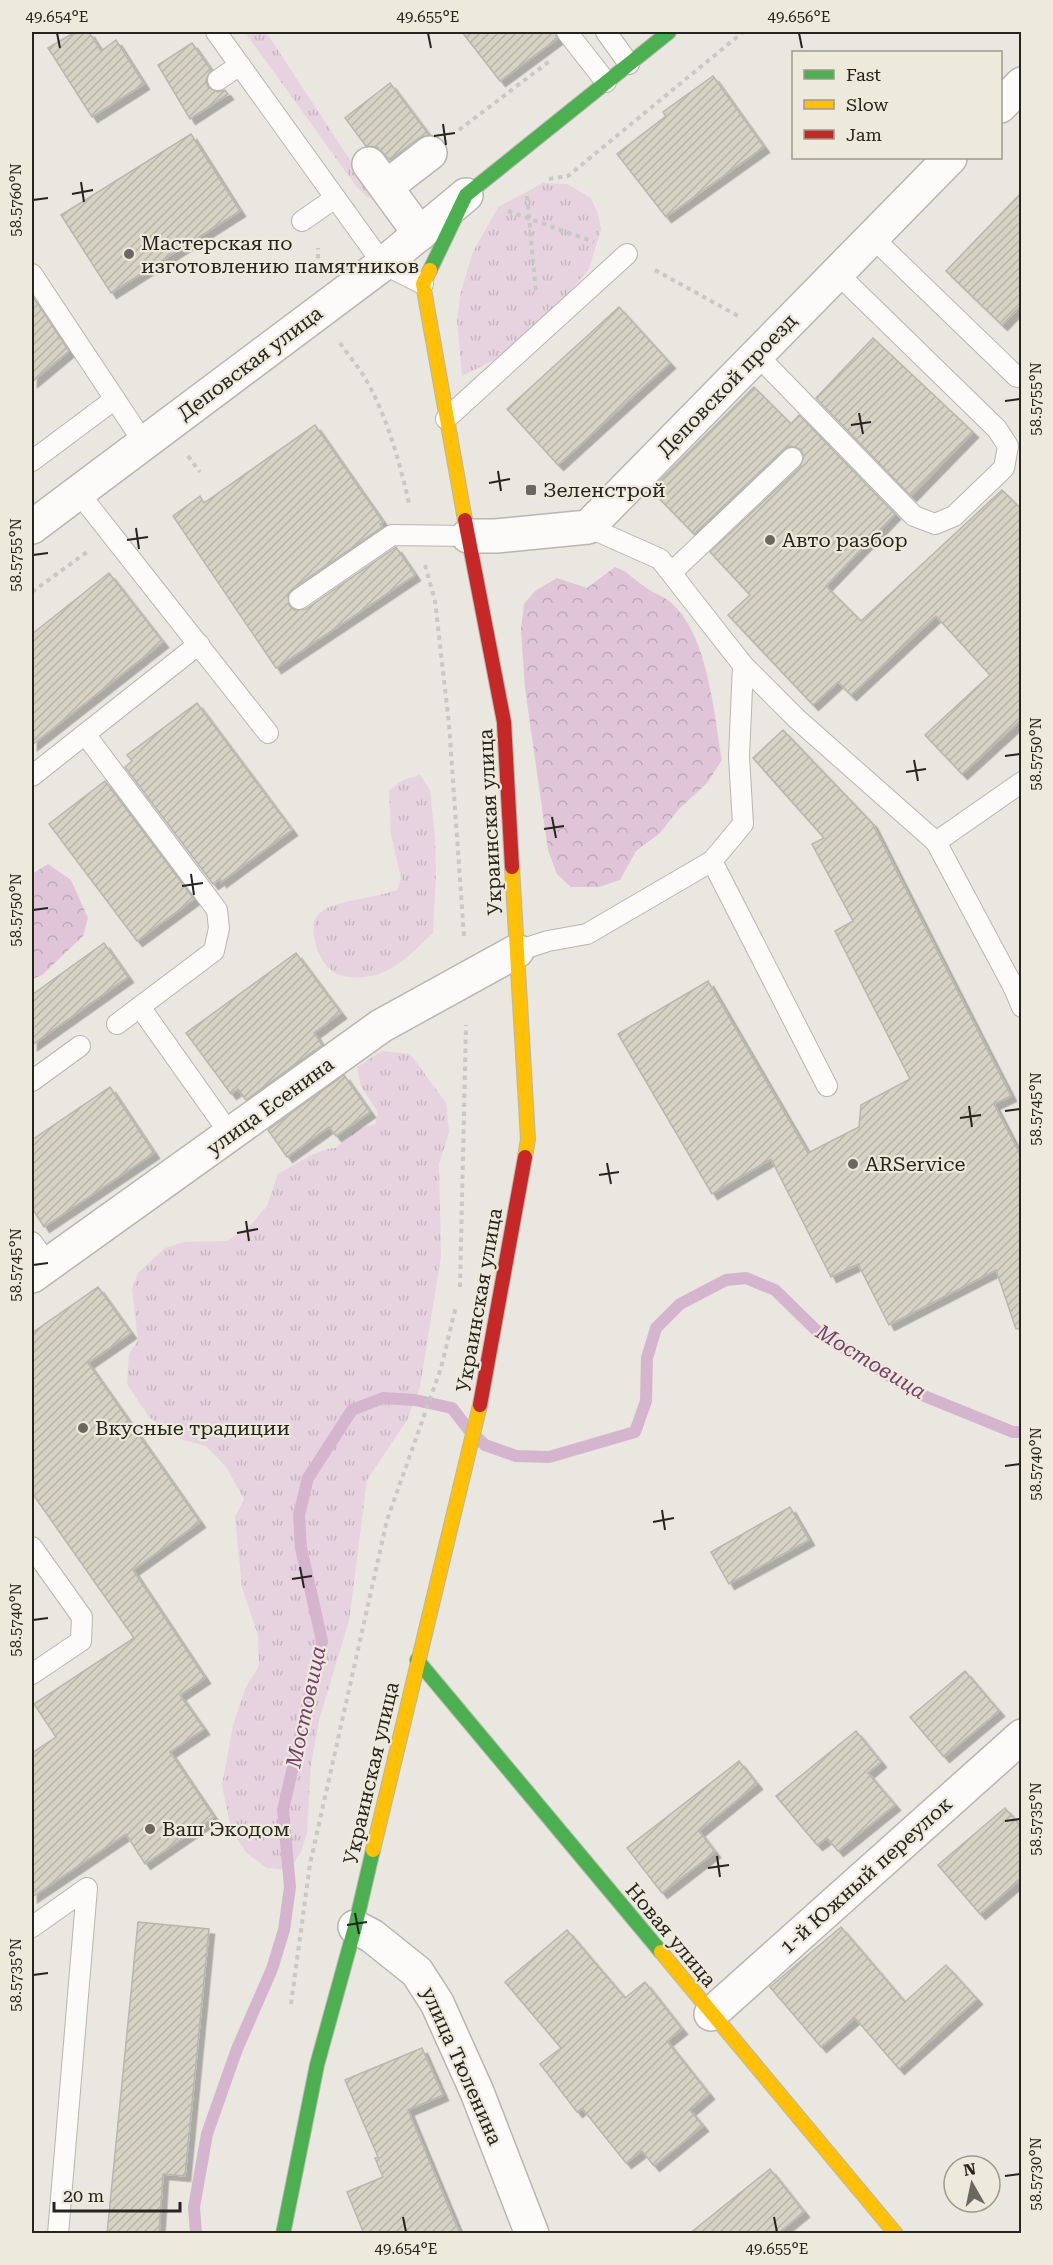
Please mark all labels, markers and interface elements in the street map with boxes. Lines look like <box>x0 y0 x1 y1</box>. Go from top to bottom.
text: 49.654°E <box>26 8 88 26</box>
text: 49.655°E <box>397 8 459 26</box>
text: 49.656°E <box>768 8 830 26</box>
legend <box>792 51 1002 159</box>
text: Fast <box>846 64 881 85</box>
text: Slow <box>846 94 888 115</box>
text: Jam <box>846 124 882 145</box>
text: 58.5760°N <box>7 163 25 237</box>
place label: Мастерская по изготовлению памятников <box>141 231 419 278</box>
marker: Мастерская по изготовлению памятников <box>122 247 136 261</box>
street label: Деповская улица <box>173 301 327 425</box>
street label: Деповской проезд <box>653 308 802 461</box>
text: 58.5755°N <box>1027 362 1045 436</box>
place label: Зеленстрой <box>543 478 665 502</box>
marker: Зеленстрой <box>524 483 538 497</box>
text: 58.5755°N <box>7 518 25 592</box>
place label: Авто разбор <box>782 528 908 552</box>
marker: Авто разбор <box>763 533 777 547</box>
text: 58.5750°N <box>1027 717 1045 791</box>
street label: Украинская улица <box>473 728 507 916</box>
text: 58.5750°N <box>7 873 25 947</box>
street label: улица Есенина <box>202 1052 338 1160</box>
text: 58.5745°N <box>1027 1072 1045 1146</box>
place label: ARService <box>865 1152 965 1176</box>
marker: ARService <box>846 1157 860 1171</box>
street label: Украинская улица <box>451 1206 507 1394</box>
text: 58.5745°N <box>7 1228 25 1302</box>
water label: Мостовица <box>811 1319 930 1404</box>
place label: Вкусные традиции <box>95 1416 290 1440</box>
marker: Вкусные традиции <box>76 1421 90 1435</box>
text: 58.5740°N <box>1027 1427 1045 1501</box>
text: 58.5740°N <box>7 1583 25 1657</box>
water label: Мостовица <box>281 1644 331 1771</box>
street label: Украинская улица <box>338 1679 404 1867</box>
text: 58.5735°N <box>1027 1782 1045 1856</box>
street label: 1-й Южный переулок <box>775 1791 957 1959</box>
place label: Ваш Экодом <box>162 1817 290 1841</box>
marker: Ваш Экодом <box>143 1822 157 1836</box>
street label: Новая улица <box>621 1878 722 1992</box>
text: 58.5735°N <box>7 1938 25 2012</box>
street label: улица Тюленина <box>416 1983 508 2149</box>
text: 58.5730°N <box>1027 2137 1045 2211</box>
north arrow <box>942 2154 1002 2214</box>
text: N <box>962 2159 977 2180</box>
scale bar <box>54 2175 180 2213</box>
text: 20 m <box>63 2185 104 2206</box>
text: 49.654°E <box>375 2240 437 2258</box>
text: 49.655°E <box>746 2240 808 2258</box>

